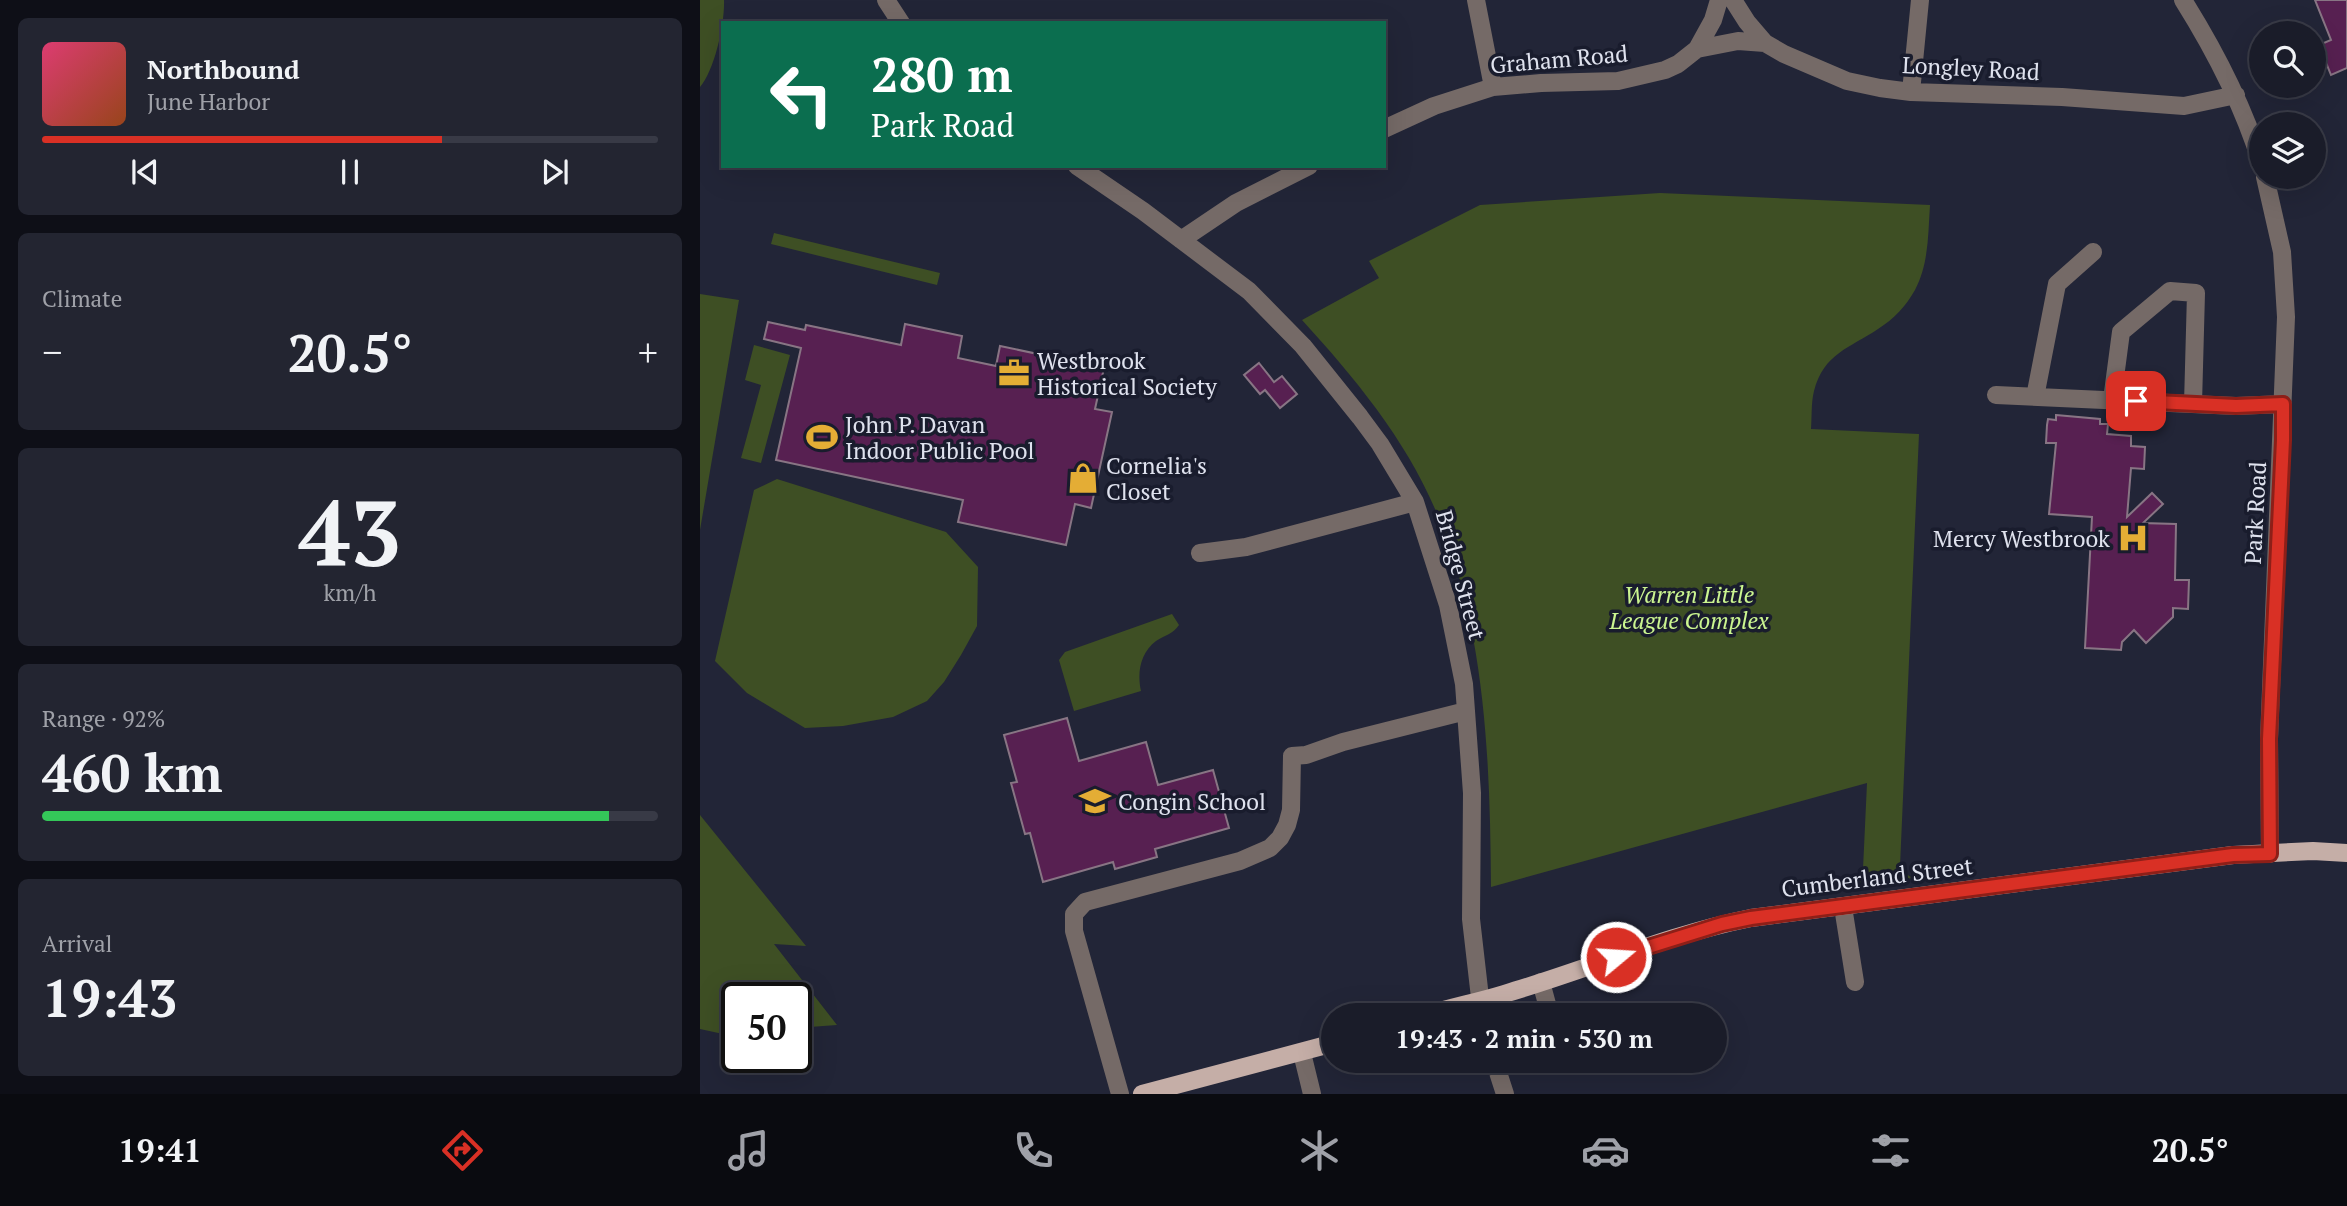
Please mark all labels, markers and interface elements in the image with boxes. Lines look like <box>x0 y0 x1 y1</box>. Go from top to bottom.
map controls <box>2249 21 2326 189</box>
button: search <box>2249 21 2326 98</box>
street label: Graham Road <box>1489 38 1629 80</box>
text: 280 m <box>871 41 1013 106</box>
icon: left <box>756 49 847 140</box>
street label: Longley Road <box>1901 49 2041 87</box>
text: Northbound <box>147 52 300 86</box>
text: June Harbor <box>147 86 270 117</box>
text: Park Road <box>871 104 1014 146</box>
button: layers <box>2249 112 2326 189</box>
icon: previous <box>126 153 164 191</box>
icon: pause <box>331 153 369 191</box>
icon: next <box>536 153 574 191</box>
text: Climate <box>42 283 122 314</box>
text: 20.5° <box>287 318 413 387</box>
text: − <box>42 327 62 377</box>
text: + <box>638 327 658 377</box>
place label: Westbrook Historical Society <box>1037 345 1217 402</box>
office icon: Westbrook Historical Society <box>997 356 1031 390</box>
pin <box>2106 371 2166 431</box>
icon: arrive <box>2117 382 2155 420</box>
place label: John P. Davan Indoor Public Pool <box>845 409 1034 466</box>
sports icon: John P. Davan Indoor Public Pool <box>805 420 839 454</box>
place label: Cornelia's Closet <box>1106 450 1207 507</box>
shop icon: Cornelia's Closet <box>1066 461 1100 495</box>
street label: Park Road <box>2237 461 2273 565</box>
text: 43 <box>299 471 401 592</box>
street label: Bridge Street <box>1429 507 1493 644</box>
hospital icon: Mercy Westbrook <box>2116 521 2150 555</box>
place label: Mercy Westbrook <box>1933 523 2110 554</box>
text: km/h <box>323 577 377 608</box>
park label: Warren Little League Complex <box>1609 579 1769 636</box>
text: Range · 92% <box>42 703 165 734</box>
text: 460 km <box>42 738 223 807</box>
school or university icon: Congin School <box>1078 784 1112 818</box>
place label: Congin School <box>1118 786 1266 817</box>
street label: Cumberland Street <box>1779 850 1975 904</box>
position arrow <box>1579 920 1653 994</box>
text: Arrival <box>42 928 113 959</box>
text: 19:43 <box>42 963 177 1032</box>
speed limit sign: 50 <box>721 982 812 1073</box>
text: 19:43 · 2 min · 530 m <box>1395 1021 1653 1055</box>
icon: directions <box>438 1126 487 1175</box>
icon: music <box>724 1126 773 1175</box>
icon: phone <box>1009 1126 1058 1175</box>
icon: climate <box>1295 1126 1344 1175</box>
icon: car <box>1581 1126 1630 1175</box>
icon: filters <box>1866 1126 1915 1175</box>
text: 19:41 <box>118 1129 202 1171</box>
text: 20.5° <box>2152 1129 2229 1171</box>

